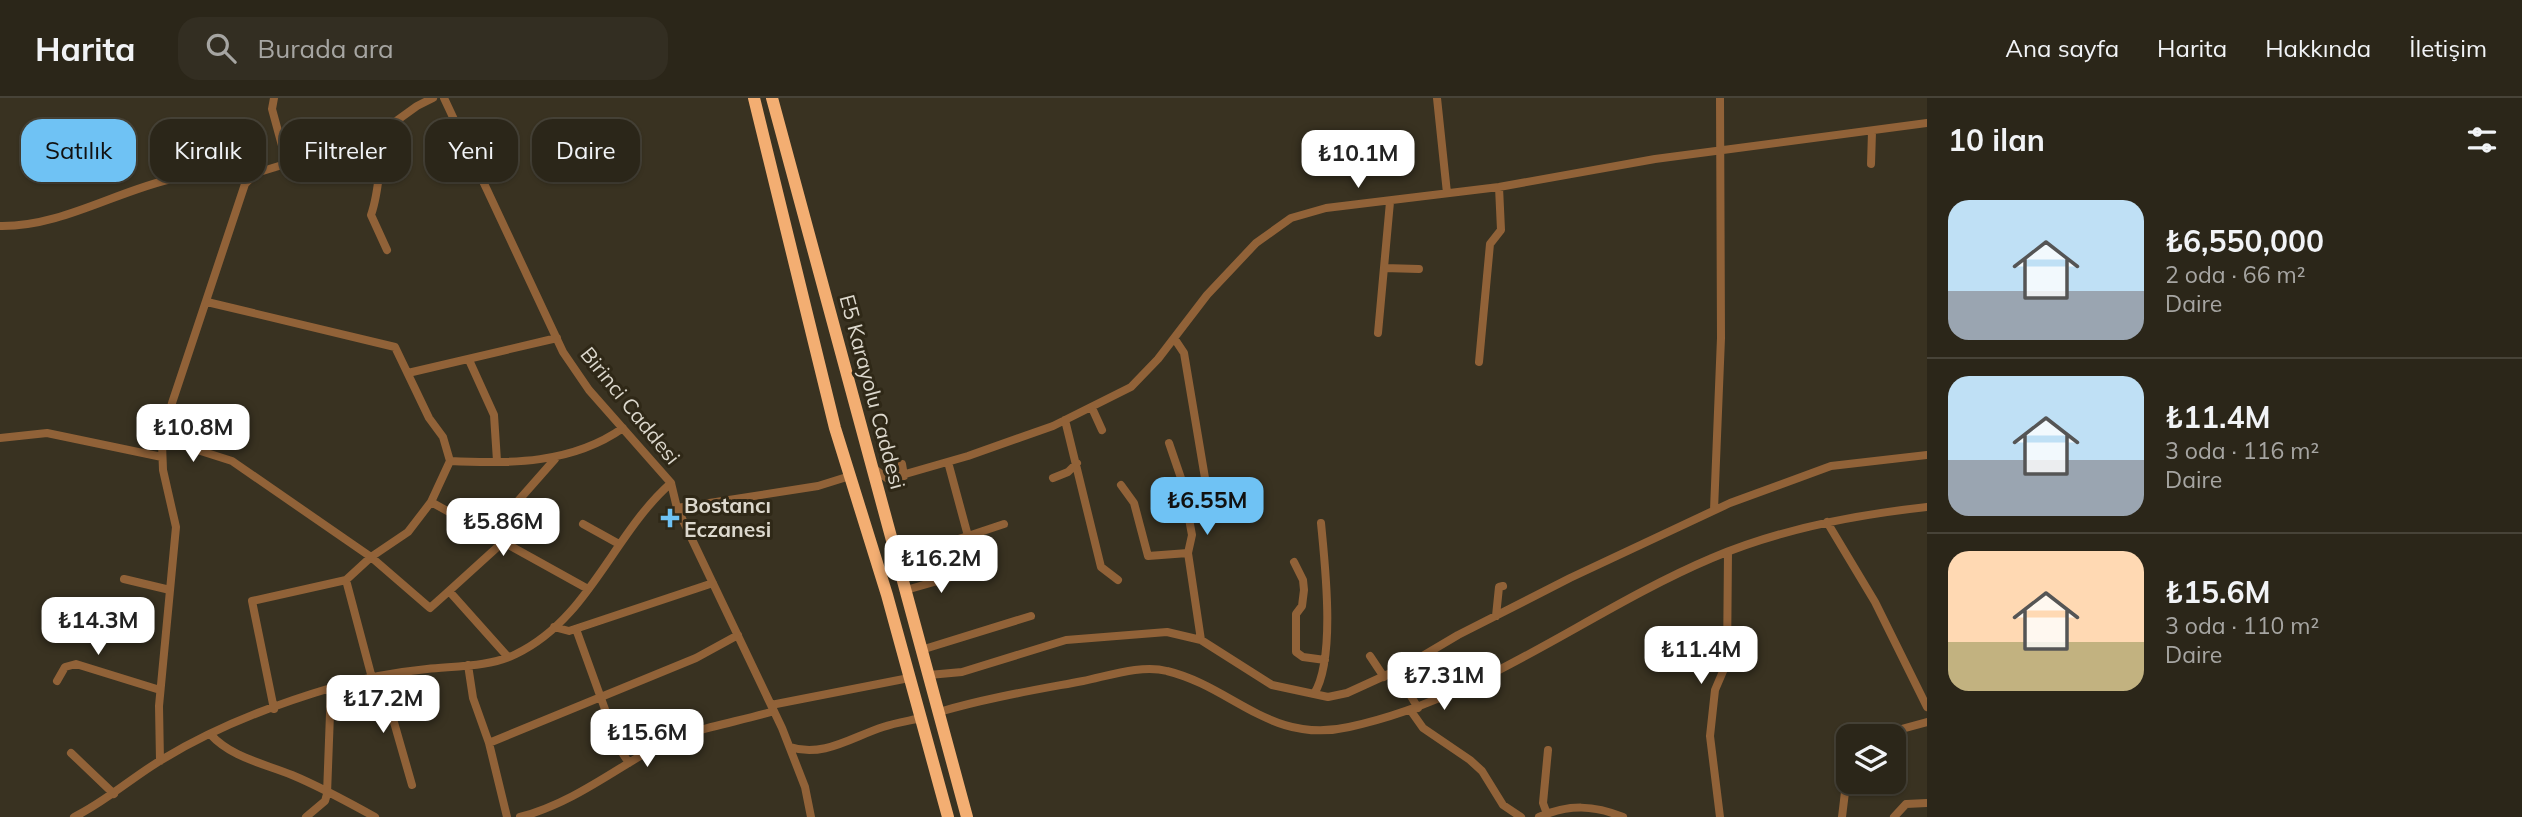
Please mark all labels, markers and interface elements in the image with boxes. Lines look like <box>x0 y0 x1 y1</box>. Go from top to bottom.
search box <box>178 17 668 80</box>
text: Harita <box>35 28 136 69</box>
icon: search <box>202 29 240 67</box>
text: Burada ara <box>258 32 394 65</box>
text: Ana sayfa <box>2005 33 2119 63</box>
text: Harita <box>2157 33 2227 63</box>
text: Hakkında <box>2265 33 2371 63</box>
text: İletişim <box>2409 33 2487 63</box>
chip: Satılık <box>21 119 136 182</box>
chip: Kiralık <box>150 119 266 182</box>
chip: Filtreler <box>280 119 411 182</box>
chip: Yeni <box>425 119 518 182</box>
chip: Daire <box>532 119 640 182</box>
text: 10 ilan <box>1948 121 2045 159</box>
icon: filters <box>2463 121 2501 159</box>
pin: ₺10.1M <box>1301 130 1415 190</box>
text: ₺10.1M <box>1318 138 1398 167</box>
text: ₺6,550,000 <box>2165 222 2324 260</box>
icon: home <box>2004 228 2088 312</box>
text: 2 oda · 66 m² <box>2165 260 2305 289</box>
text: Daire <box>2165 289 2222 318</box>
street label: E5 Karayolu Caddesi <box>834 291 911 492</box>
street label: Birinci Caddesi <box>575 341 686 469</box>
text: ₺11.4M <box>2165 398 2271 436</box>
pin: ₺10.8M <box>136 404 250 464</box>
icon: home <box>2004 404 2088 488</box>
text: ₺10.8M <box>153 412 233 441</box>
text: 3 oda · 116 m² <box>2165 436 2319 465</box>
text: Daire <box>2165 465 2222 494</box>
pin: ₺6.55M <box>1150 478 1264 537</box>
text: ₺6.55M <box>1167 485 1247 514</box>
place label: Bostancı Eczanesi <box>684 492 771 542</box>
pin: ₺5.86M <box>446 498 560 558</box>
text: ₺5.86M <box>463 506 543 535</box>
marker: Bostancı Eczanesi <box>662 510 678 526</box>
pin: ₺16.2M <box>884 536 998 595</box>
text: ₺16.2M <box>901 543 981 572</box>
text: ₺15.6M <box>2165 573 2271 611</box>
icon: home <box>2004 579 2088 663</box>
pin: ₺14.3M <box>41 598 155 657</box>
text: ₺14.3M <box>58 605 138 634</box>
text: 3 oda · 110 m² <box>2165 611 2319 640</box>
pin: ₺11.4M <box>1644 626 1758 686</box>
text: ₺11.4M <box>1661 634 1741 663</box>
text: Daire <box>2165 640 2222 669</box>
pin: ₺7.31M <box>1387 652 1501 712</box>
text: ₺7.31M <box>1404 660 1484 689</box>
pin: ₺17.2M <box>326 676 440 735</box>
text: ₺17.2M <box>343 683 423 712</box>
pin: ₺15.6M <box>590 710 704 769</box>
text: ₺15.6M <box>607 717 687 746</box>
map controls <box>1836 724 1906 794</box>
button: layers <box>1836 724 1906 794</box>

